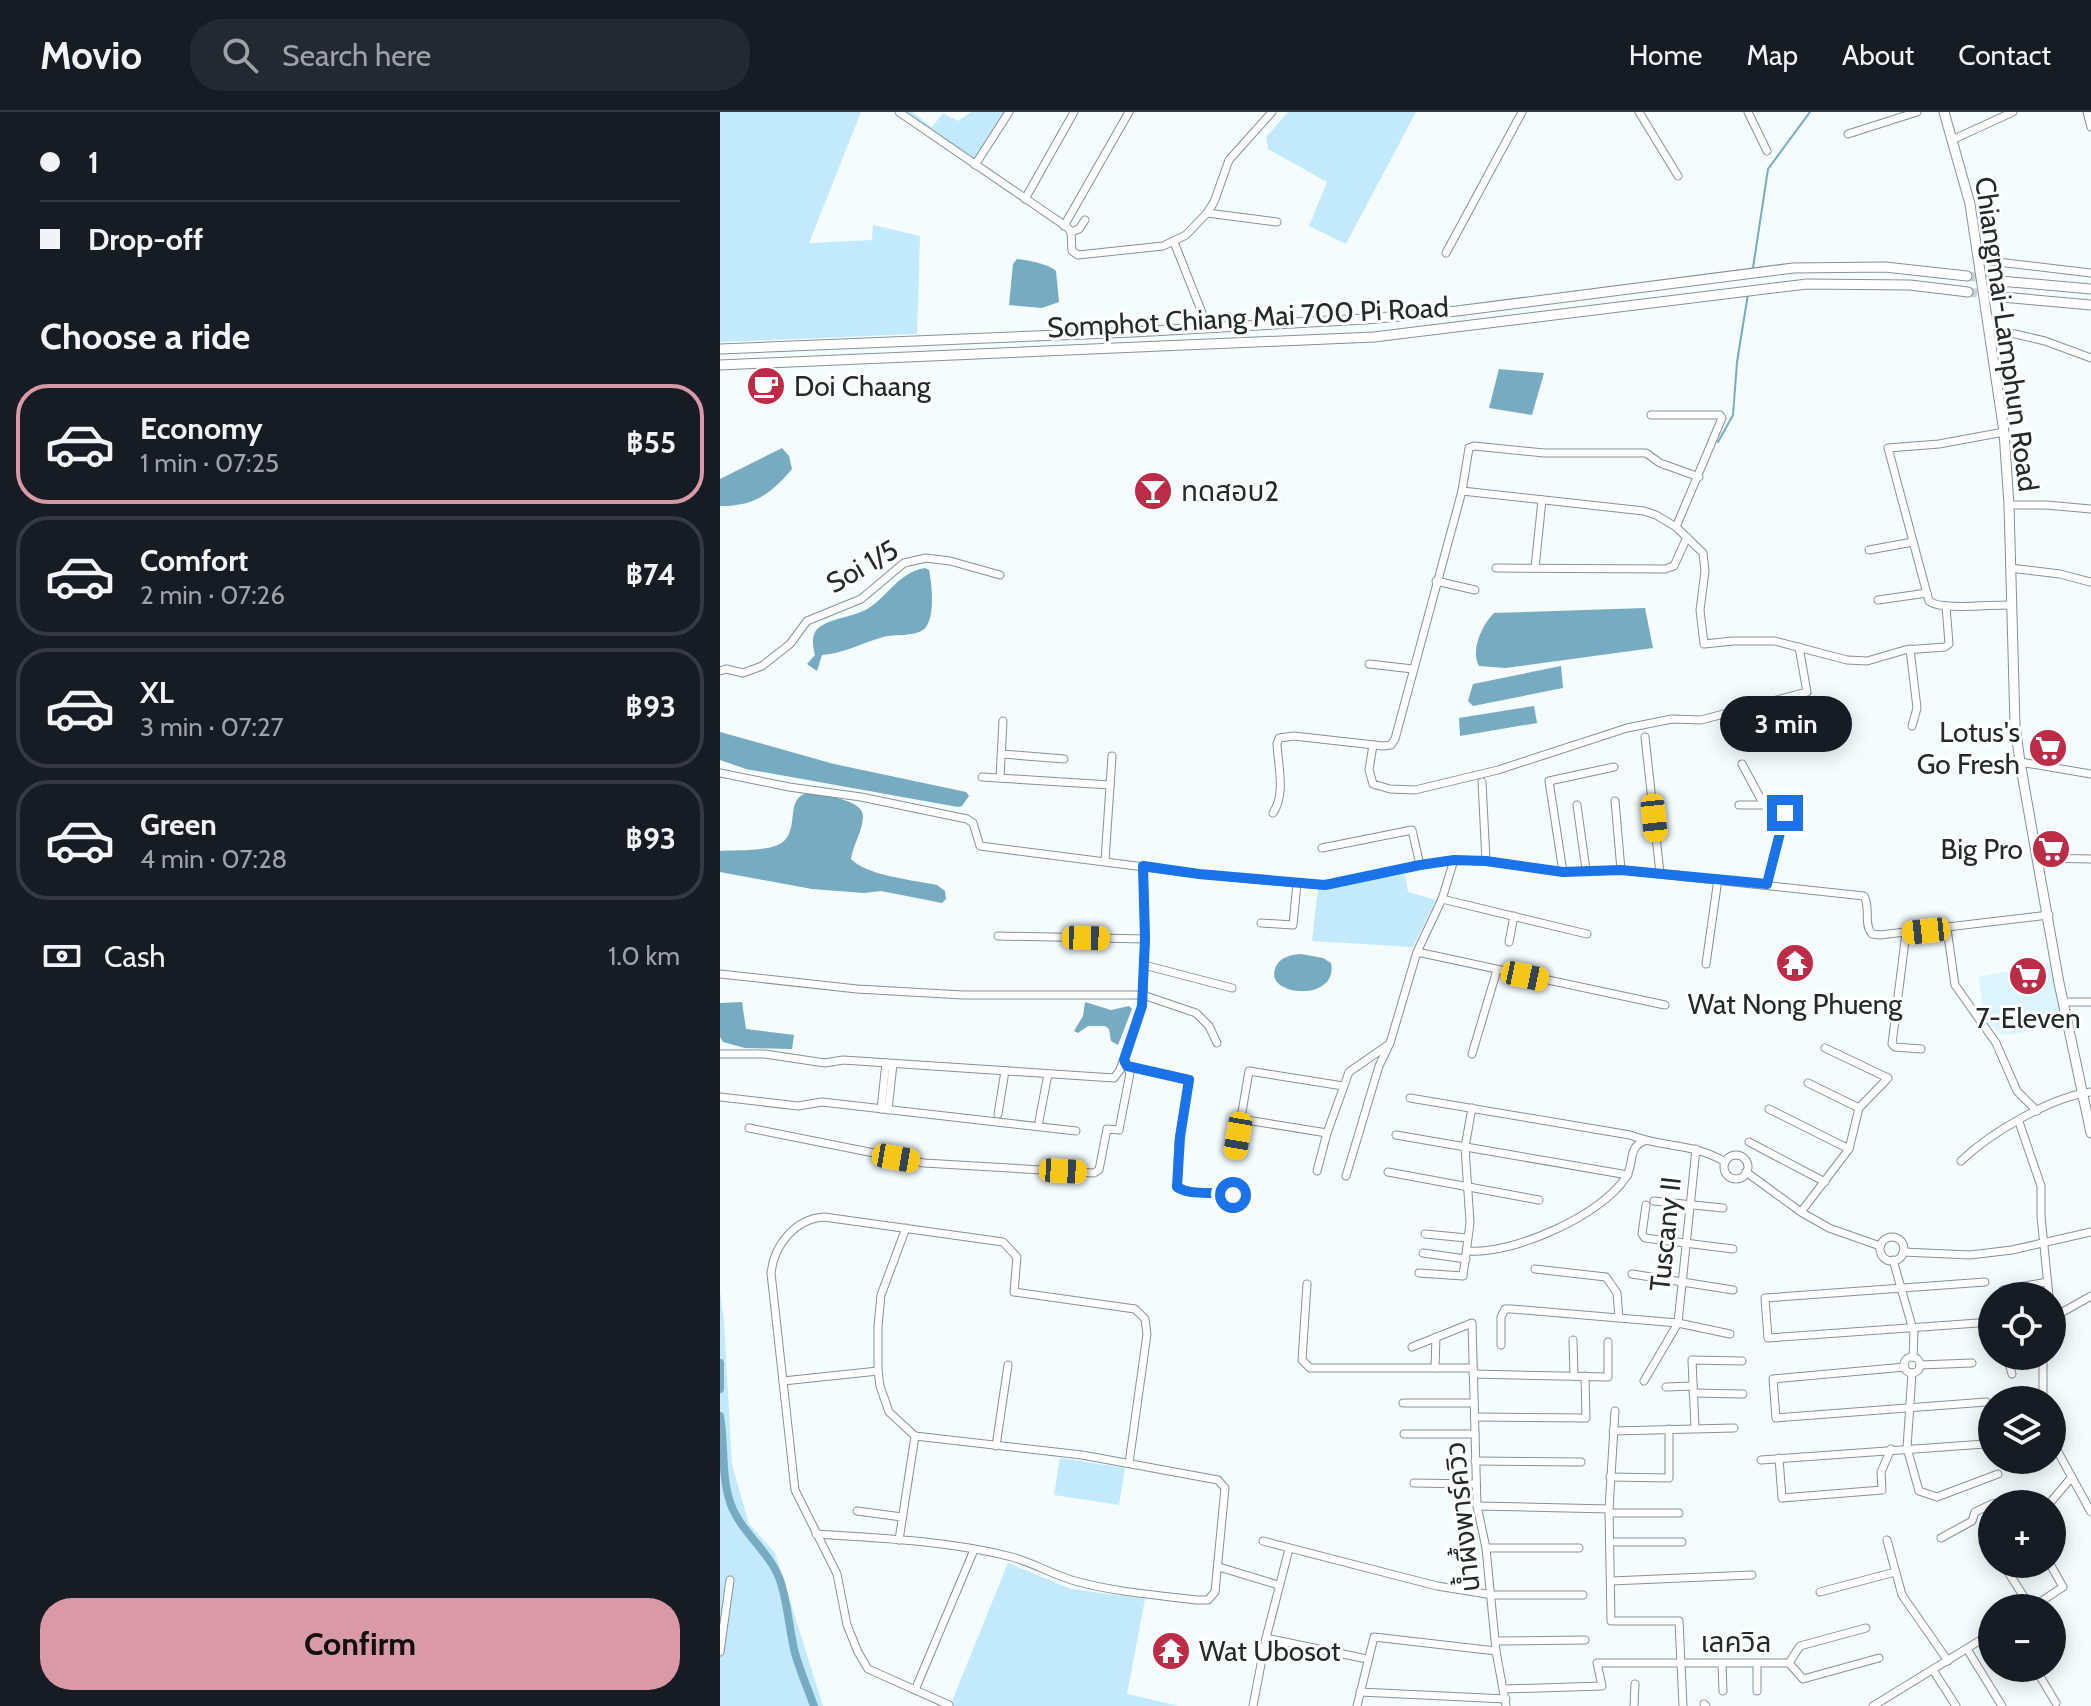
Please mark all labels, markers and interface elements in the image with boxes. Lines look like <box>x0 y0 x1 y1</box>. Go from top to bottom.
search box <box>190 19 750 91</box>
text: Movio <box>40 32 142 79</box>
icon: search <box>218 33 262 77</box>
text: Search here <box>282 37 431 74</box>
text: Home <box>1629 38 1702 72</box>
text: Map <box>1746 38 1798 72</box>
text: About <box>1842 38 1914 72</box>
text: Contact <box>1958 38 2051 72</box>
text: 1 <box>88 144 99 181</box>
street label: Chiangmai-Lamphun Road <box>1968 174 2046 494</box>
text: Drop-off <box>88 221 203 258</box>
street label: Somphot Chiang Mai 700 Pi Road <box>1046 290 1450 344</box>
text: Choose a ride <box>40 314 250 358</box>
cafe icon: Doi Chaang <box>745 365 787 407</box>
place label: Doi Chaang <box>794 369 932 403</box>
icon: car <box>44 408 116 480</box>
text: Economy <box>140 410 263 447</box>
text: ฿55 <box>626 424 676 461</box>
text: 1 min · 07:25 <box>140 447 279 479</box>
bar icon: ทดสอบ2 <box>1132 470 1174 512</box>
place label: ทดสอบ2 <box>1181 474 1279 508</box>
street label: Soi 1/5 <box>820 532 904 600</box>
icon: car <box>44 540 116 612</box>
text: Comfort <box>140 542 248 579</box>
text: ฿74 <box>626 556 676 593</box>
text: 2 min · 07:26 <box>140 579 285 611</box>
icon: car <box>44 672 116 744</box>
text: XL <box>140 674 174 711</box>
text: ฿93 <box>626 688 676 725</box>
callout: 3 min <box>1719 697 1851 753</box>
text: 3 min <box>1754 708 1818 740</box>
text: 3 min · 07:27 <box>140 711 284 743</box>
place label: Lotus's Go Fresh <box>1917 715 2020 781</box>
supermarket icon: Lotus's Go Fresh <box>2027 727 2069 769</box>
car <box>1640 793 1668 843</box>
route end <box>1767 795 1803 831</box>
icon: car <box>44 804 116 876</box>
text: Green <box>140 806 217 843</box>
text: ฿93 <box>626 820 676 857</box>
supermarket icon: Big Pro <box>2030 828 2072 870</box>
place label: Big Pro <box>1941 832 2023 866</box>
text: 4 min · 07:28 <box>140 843 287 875</box>
car <box>1901 917 1951 945</box>
car <box>1062 926 1110 950</box>
icon: cash <box>40 934 84 978</box>
text: Cash <box>104 938 166 975</box>
text: 1.0 km <box>608 940 680 972</box>
temple icon: Wat Nong Phueng <box>1774 942 1816 984</box>
supermarket icon: 7-Eleven <box>2007 955 2049 997</box>
car <box>1499 959 1551 993</box>
place label: Wat Nong Phueng <box>1688 987 1903 1021</box>
place label: 7-Eleven <box>1975 1001 2081 1035</box>
car <box>1222 1110 1254 1162</box>
car <box>870 1142 922 1174</box>
car <box>1038 1158 1088 1184</box>
street label: Tuscany II <box>1642 1175 1688 1293</box>
route start <box>1215 1177 1251 1213</box>
map controls <box>1978 1282 2066 1682</box>
button: locate <box>1978 1282 2066 1370</box>
button: layers <box>1978 1386 2066 1474</box>
street label: น้ำผึ้งพาร์ควิว <box>1435 1440 1487 1594</box>
button: + <box>1978 1490 2066 1578</box>
button: − <box>1978 1594 2066 1682</box>
button: Confirm <box>40 1598 680 1690</box>
street label: เลควิล <box>1701 1625 1771 1659</box>
temple icon: Wat Ubosot <box>1150 1630 1192 1672</box>
place label: Wat Ubosot <box>1199 1634 1340 1668</box>

